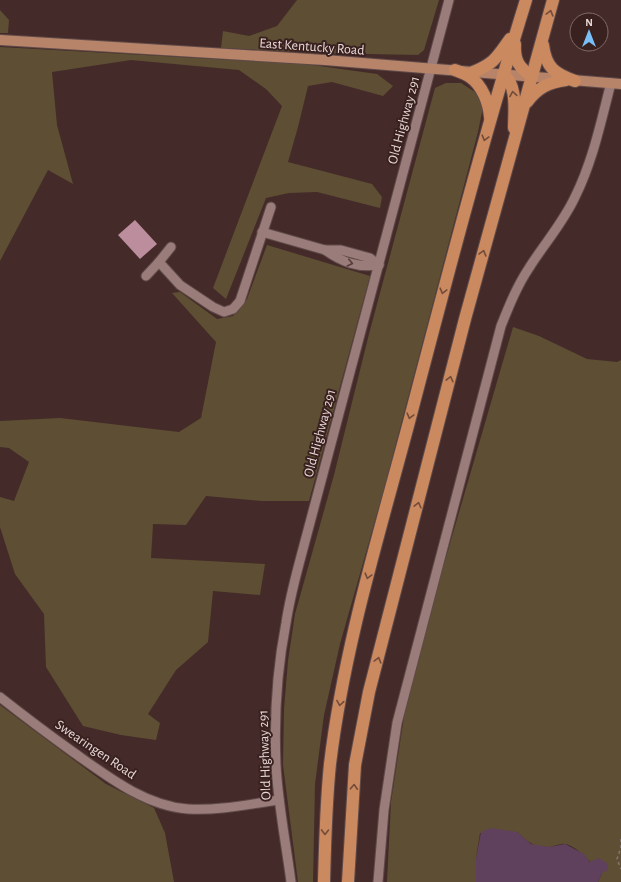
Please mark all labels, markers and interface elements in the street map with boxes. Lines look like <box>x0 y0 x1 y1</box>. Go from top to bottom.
one-way arrow <box>545 9 554 16</box>
north arrow <box>569 12 609 52</box>
text: N <box>585 17 593 28</box>
street label: East Kentucky Road <box>259 36 365 58</box>
street label: Old Highway 291 <box>386 75 422 166</box>
one-way arrow <box>509 91 518 98</box>
one-way arrow <box>482 135 490 142</box>
one-way arrow <box>479 250 487 256</box>
one-way arrow <box>347 258 354 266</box>
one-way arrow <box>439 287 448 294</box>
one-way arrow <box>445 375 454 382</box>
street label: Old Highway 291 <box>302 388 338 479</box>
one-way arrow <box>406 413 415 420</box>
one-way arrow <box>413 501 422 508</box>
one-way arrow <box>364 572 373 579</box>
one-way arrow <box>373 656 381 663</box>
one-way arrow <box>336 700 345 706</box>
street label: Old Highway 291 <box>256 710 274 800</box>
street label: Swearingen Road <box>53 718 138 782</box>
one-way arrow <box>350 784 359 790</box>
one-way arrow <box>321 829 329 835</box>

